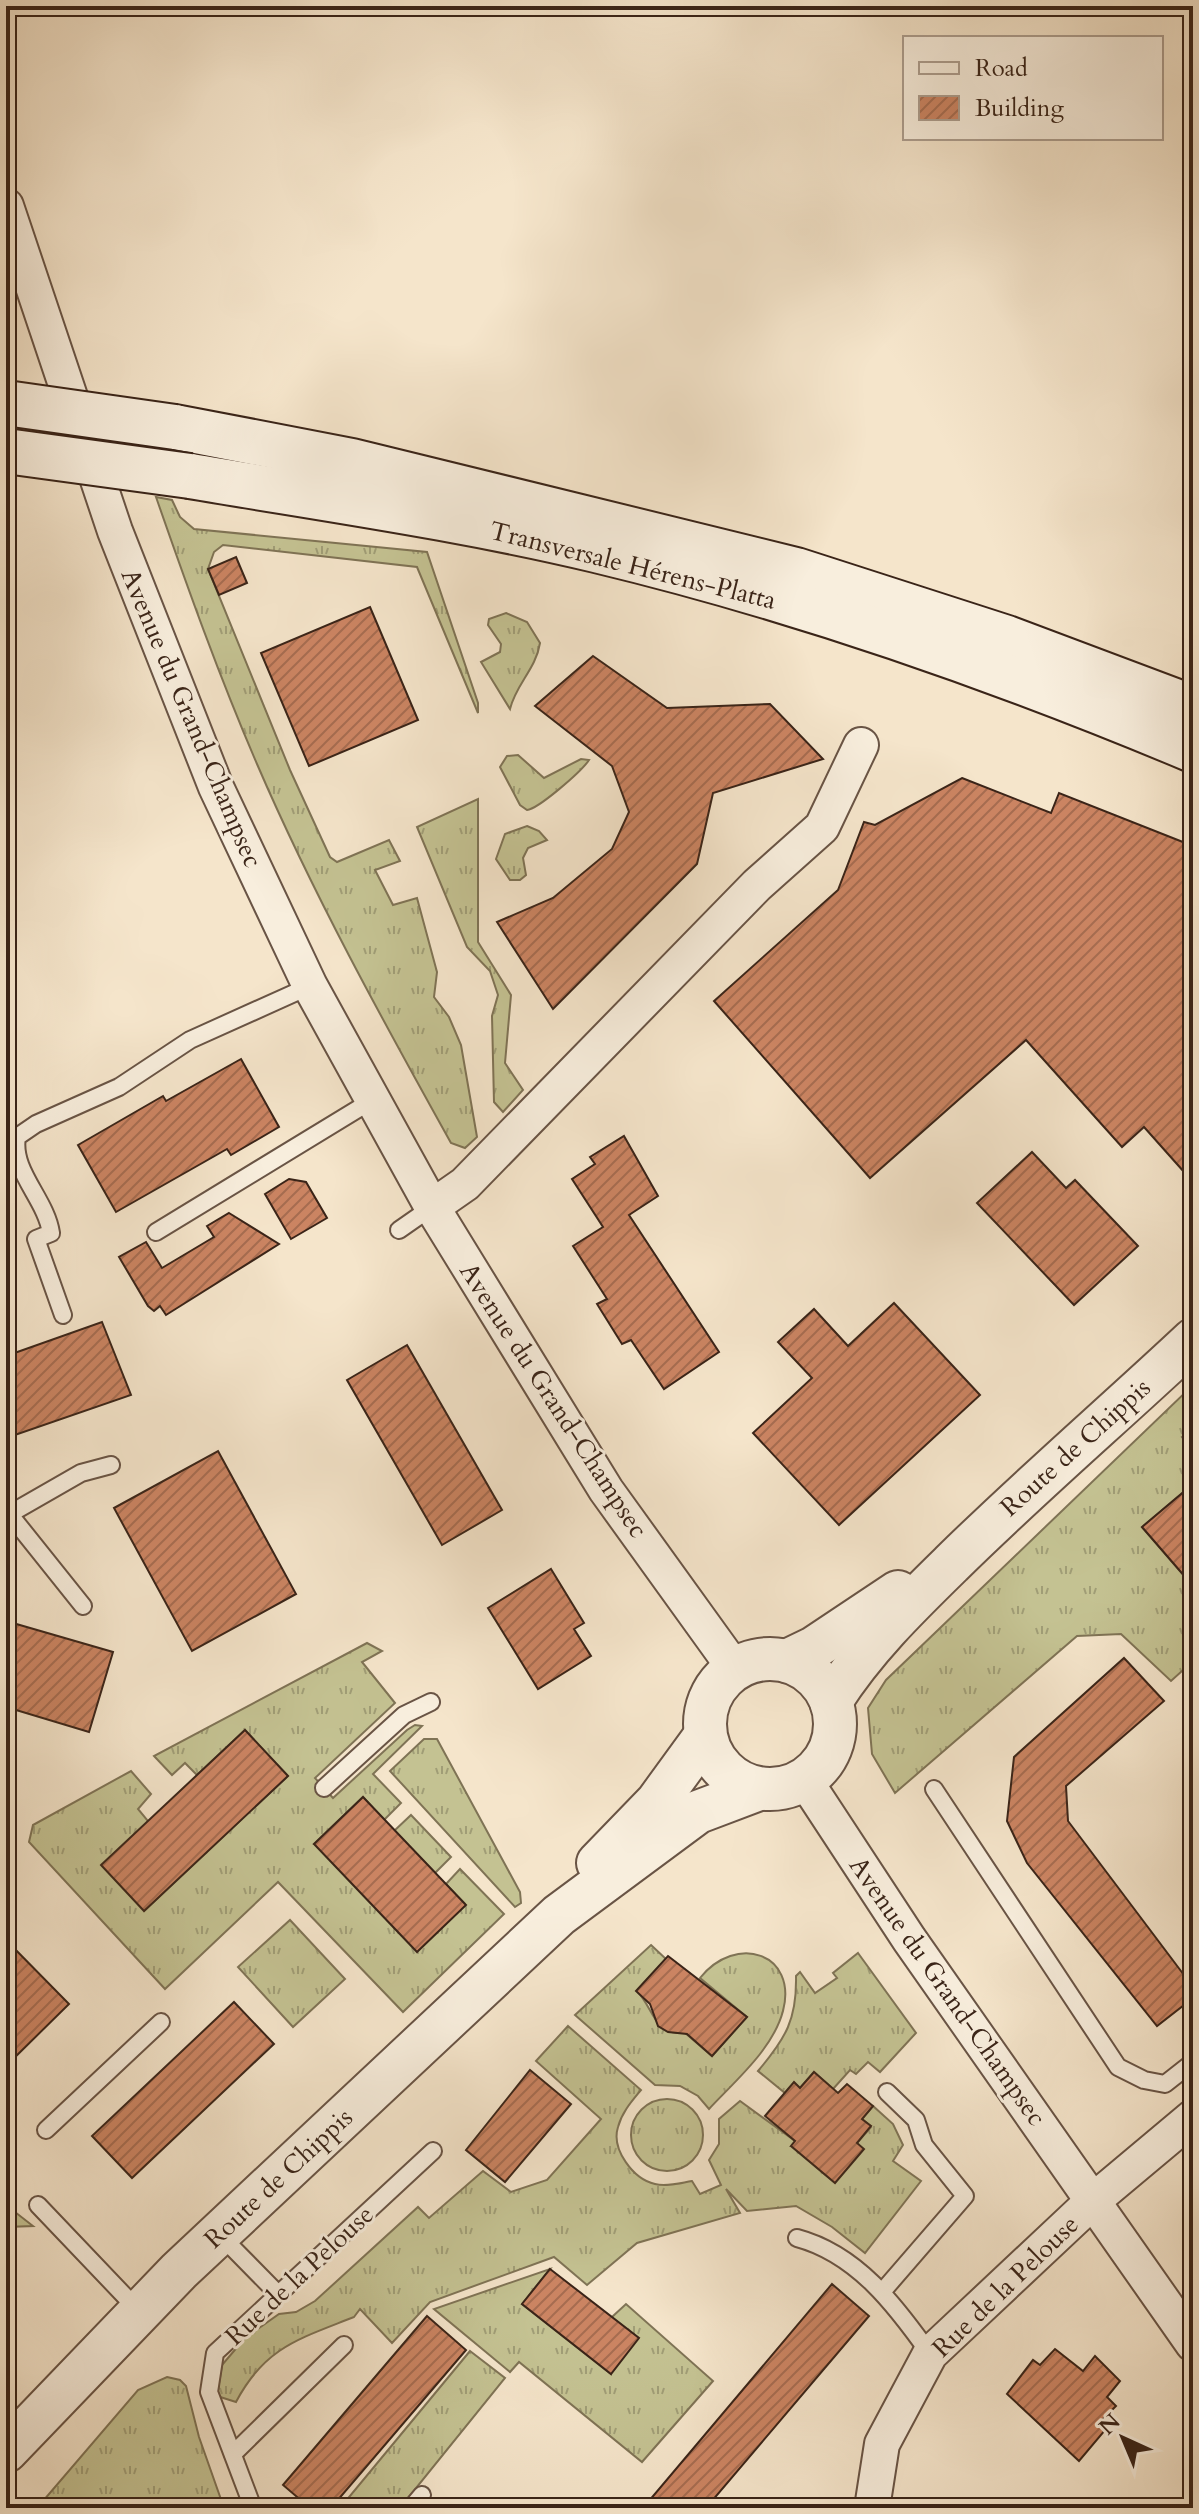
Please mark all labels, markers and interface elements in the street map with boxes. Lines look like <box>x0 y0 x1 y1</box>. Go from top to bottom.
legend <box>903 36 1163 140</box>
text: Road <box>975 52 1028 85</box>
text: Building <box>975 92 1065 125</box>
street label: Transversale Hérens-Platta <box>486 513 780 618</box>
street label: Avenue du Grand-Champsec <box>113 563 270 873</box>
street label: Avenue du Grand-Champsec <box>451 1256 656 1545</box>
street label: Route de Chippis <box>993 1370 1158 1524</box>
street label: Avenue du Grand-Champsec <box>841 1850 1054 2133</box>
street label: Route de Chippis <box>197 2100 360 2256</box>
street label: Rue de la Pelouse <box>218 2197 381 2353</box>
street label: Rue de la Pelouse <box>924 2207 1086 2365</box>
north arrow <box>1083 2398 1163 2478</box>
text: N <box>1093 2407 1127 2442</box>

